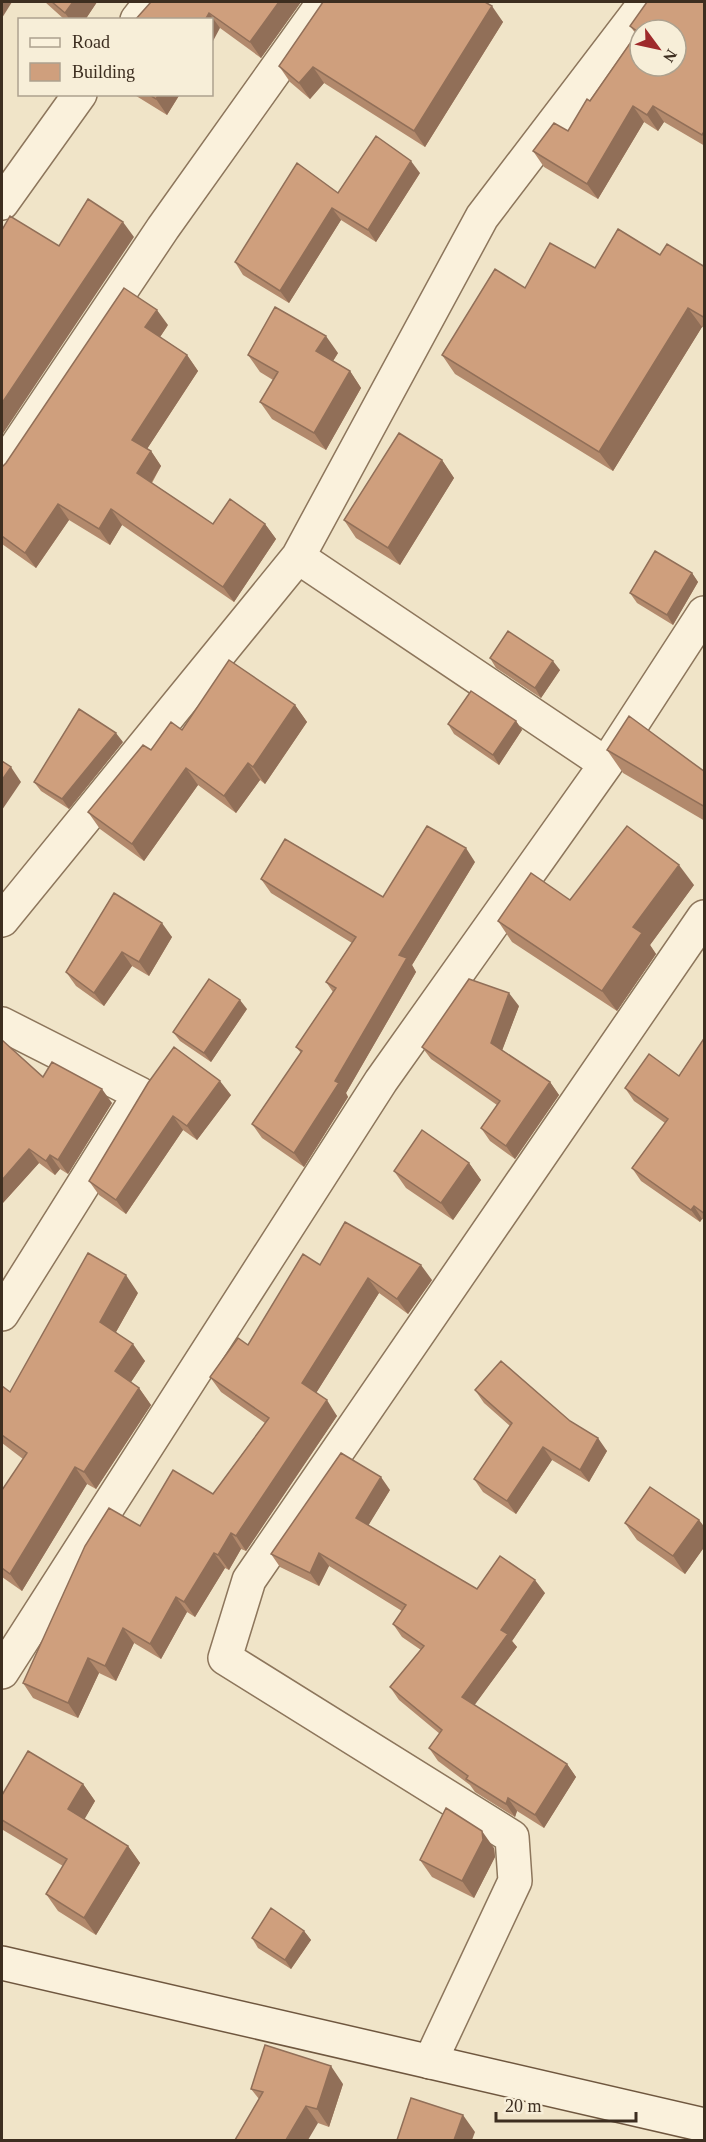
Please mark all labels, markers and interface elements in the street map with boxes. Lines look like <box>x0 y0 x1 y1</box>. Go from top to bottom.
legend <box>18 18 213 96</box>
north arrow <box>628 18 688 78</box>
text: Road <box>72 32 110 52</box>
text: N <box>660 46 680 66</box>
text: Building <box>72 62 135 82</box>
scale bar <box>496 2085 636 2123</box>
text: 20 m <box>505 2096 542 2116</box>

